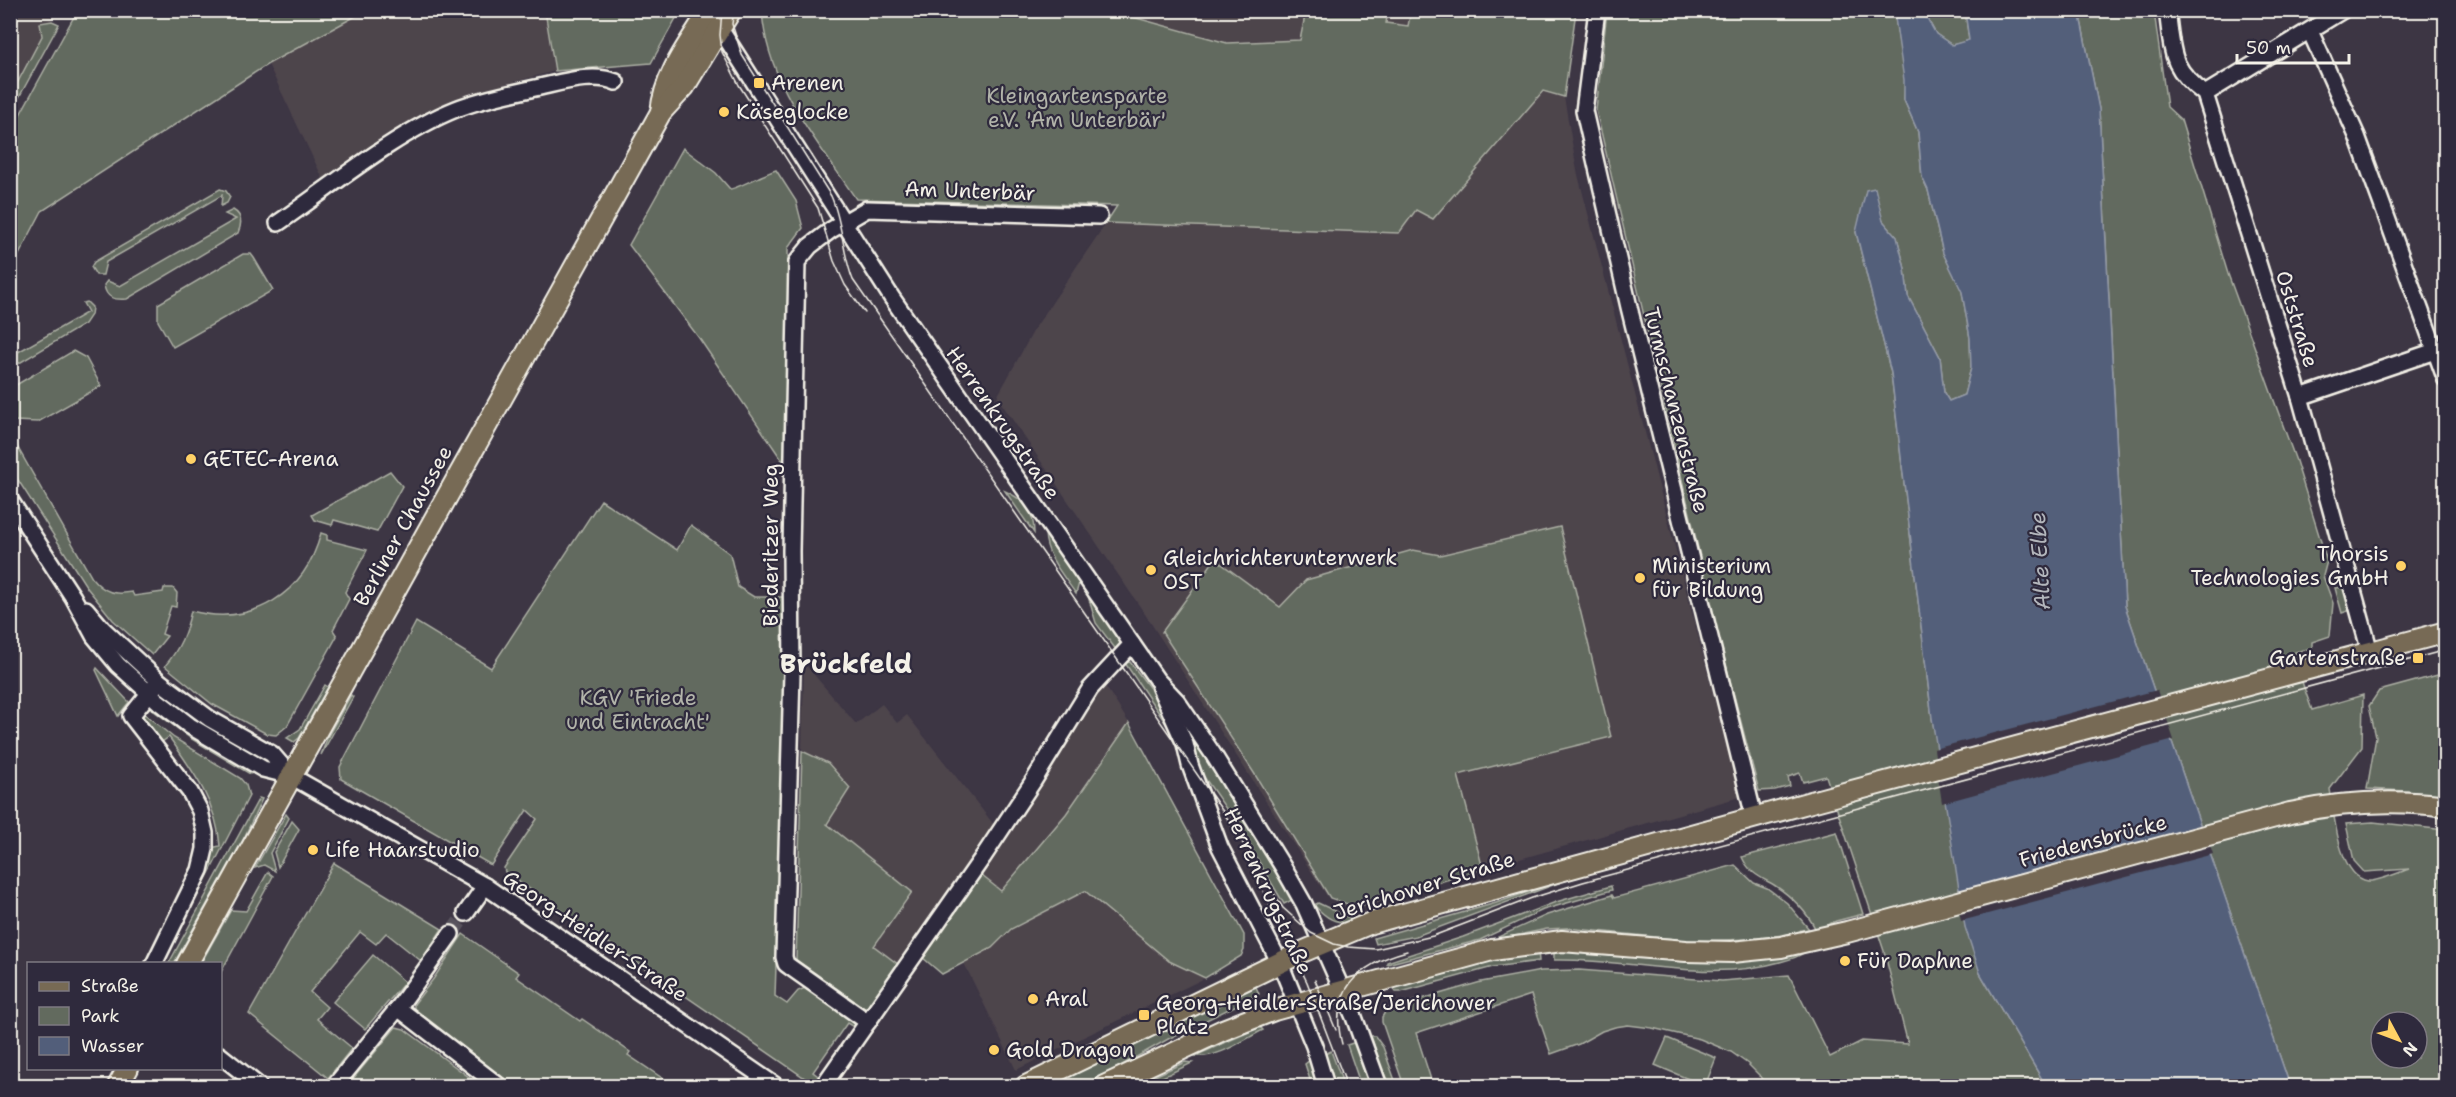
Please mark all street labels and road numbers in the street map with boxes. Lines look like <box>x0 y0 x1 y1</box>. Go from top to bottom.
street label: Am Unterbär <box>904 175 1036 207</box>
street label: Oststraße <box>2269 267 2325 371</box>
street label: Turmschanzenstraße <box>1637 304 1715 516</box>
street label: Herrenkrugstraße <box>940 341 1066 505</box>
street label: Berliner Chaussee <box>347 441 459 611</box>
street label: Biederitzer Weg <box>757 464 785 626</box>
street label: Herrenkrugstraße <box>1217 803 1319 979</box>
street label: Friedensbrücke <box>2016 808 2170 874</box>
street label: Jerichower Straße <box>1330 845 1518 927</box>
street label: Georg-Heidler-Straße <box>497 864 693 1008</box>

